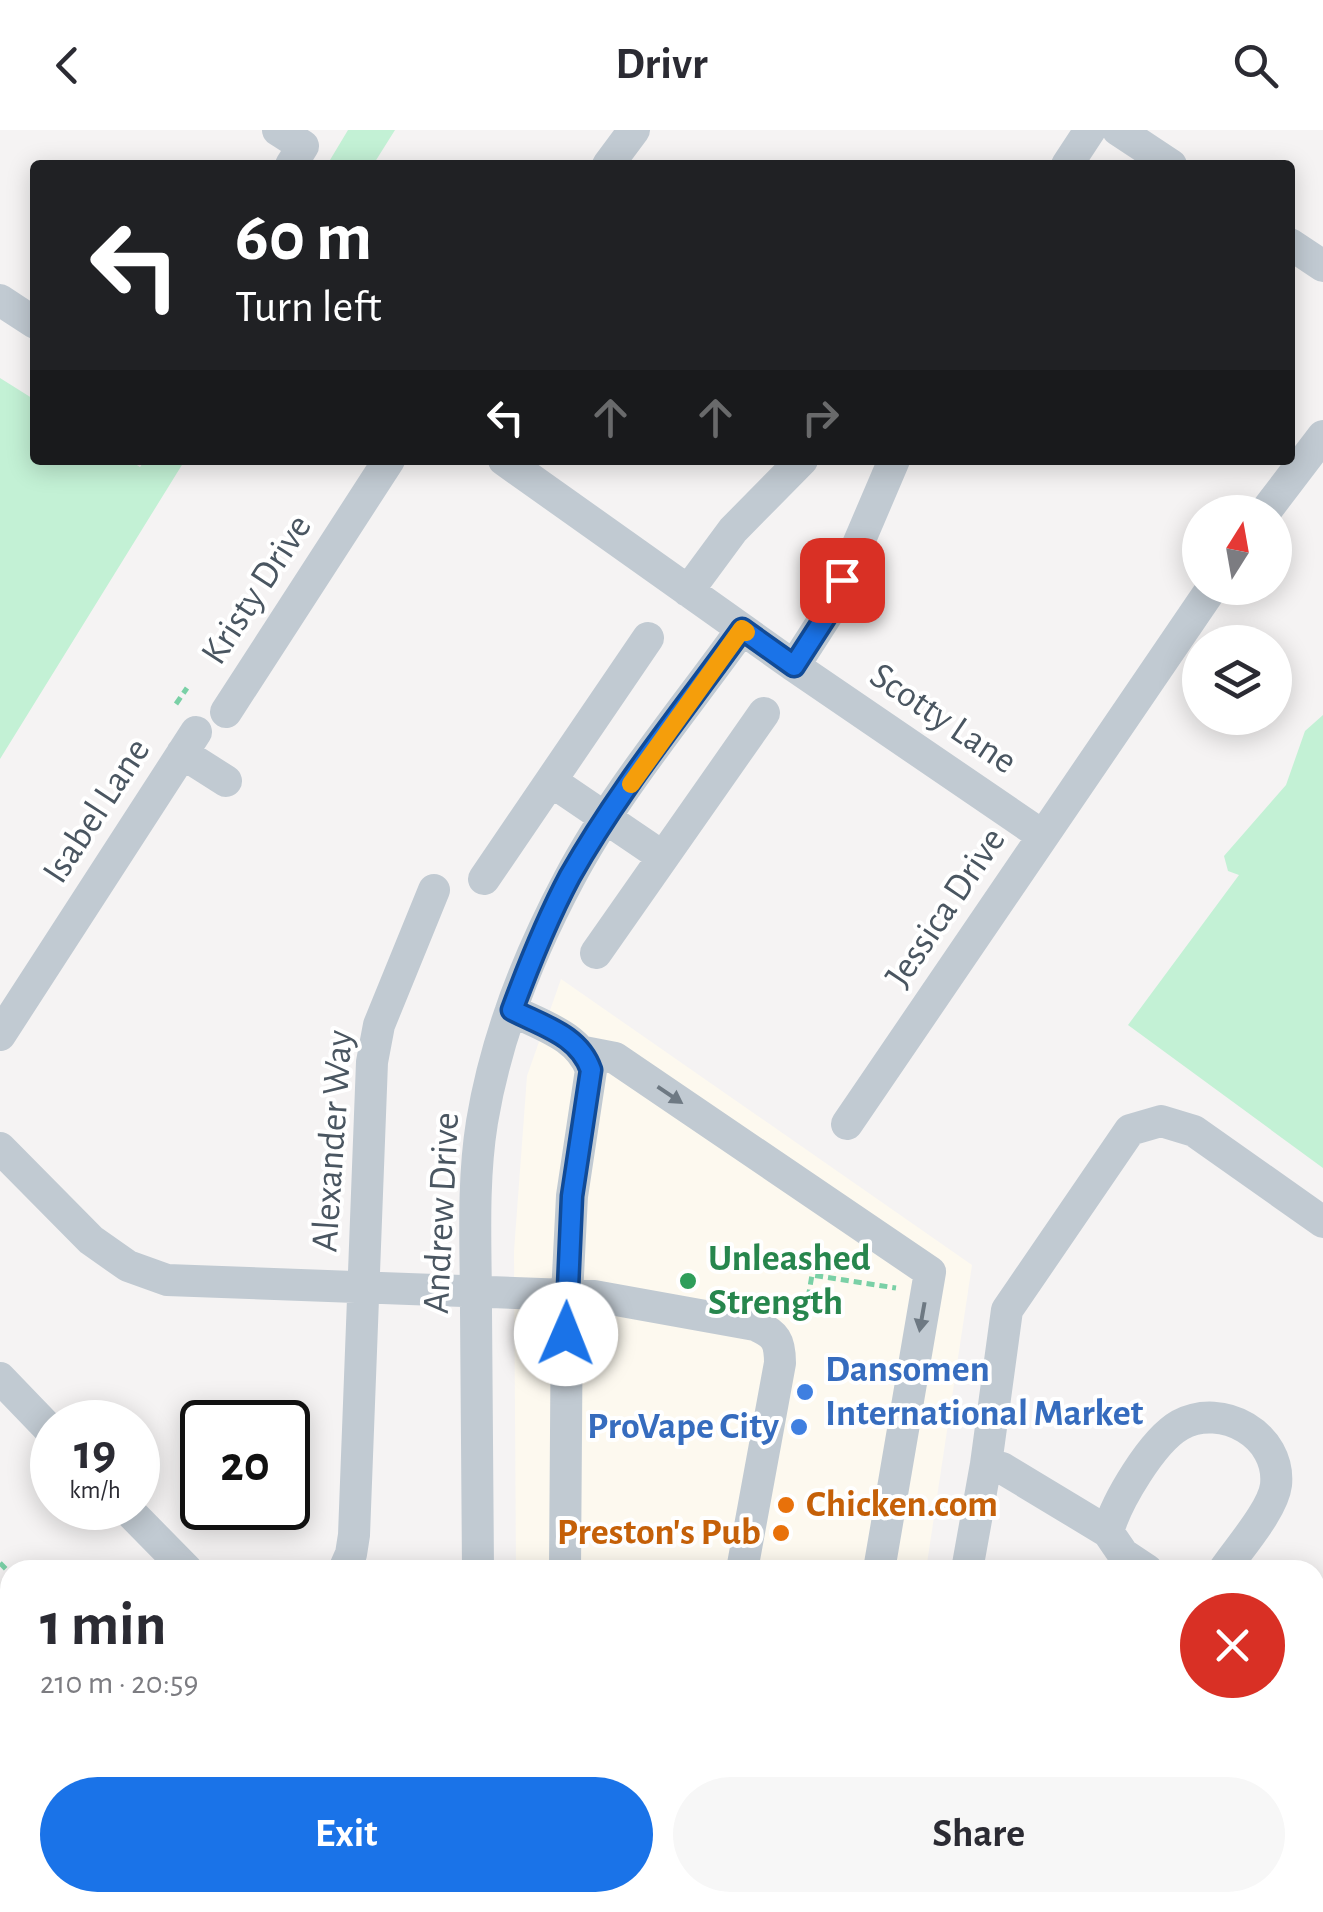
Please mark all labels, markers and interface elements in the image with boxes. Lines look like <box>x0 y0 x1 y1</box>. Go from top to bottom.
icon: back <box>40 38 95 93</box>
icon: search <box>1228 38 1283 93</box>
text: Drivr <box>615 42 708 87</box>
icon: left <box>70 200 200 330</box>
text: 60 m <box>235 203 372 273</box>
text: Turn left <box>235 285 382 330</box>
icon: left <box>478 390 533 445</box>
icon: ahead <box>583 390 638 445</box>
icon: ahead <box>688 390 743 445</box>
icon: right <box>793 390 848 445</box>
north arrow <box>1182 495 1292 605</box>
map controls <box>1182 495 1292 735</box>
street label: Kristy Drive <box>195 509 319 671</box>
pin <box>800 538 885 623</box>
icon: arrive <box>815 553 870 608</box>
button: layers <box>1182 625 1292 735</box>
street label: Scotty Lane <box>863 656 1023 782</box>
street label: Isabel Lane <box>36 732 158 890</box>
street label: Jessica Drive <box>879 822 1013 994</box>
street label: Alexander Way <box>306 1029 360 1253</box>
one-way arrow <box>656 1086 683 1104</box>
street label: Andrew Drive <box>418 1111 466 1315</box>
place label: Unleashed Strength <box>708 1240 871 1322</box>
marker: Unleashed Strength <box>677 1270 699 1292</box>
position arrow <box>514 1282 618 1386</box>
one-way arrow <box>914 1302 929 1333</box>
place label: Dansomen International Market <box>825 1351 1144 1433</box>
marker: Dansomen International Market <box>794 1381 816 1403</box>
speed limit sign: 20 <box>180 1400 310 1530</box>
place label: ProVape City <box>587 1408 779 1446</box>
marker: ProVape City <box>788 1416 810 1438</box>
text: 19 <box>74 1428 116 1478</box>
text: km/h <box>69 1478 121 1503</box>
place label: Chicken.com <box>806 1486 998 1524</box>
marker: Chicken.com <box>775 1494 797 1516</box>
place label: Preston's Pub <box>557 1514 761 1552</box>
marker: Preston's Pub <box>770 1522 792 1544</box>
button: close <box>1180 1593 1285 1698</box>
text: 1 min <box>40 1596 166 1656</box>
text: 210 m · 20:59 <box>40 1667 198 1699</box>
button: Exit <box>40 1777 653 1892</box>
button: Share <box>673 1777 1285 1892</box>

